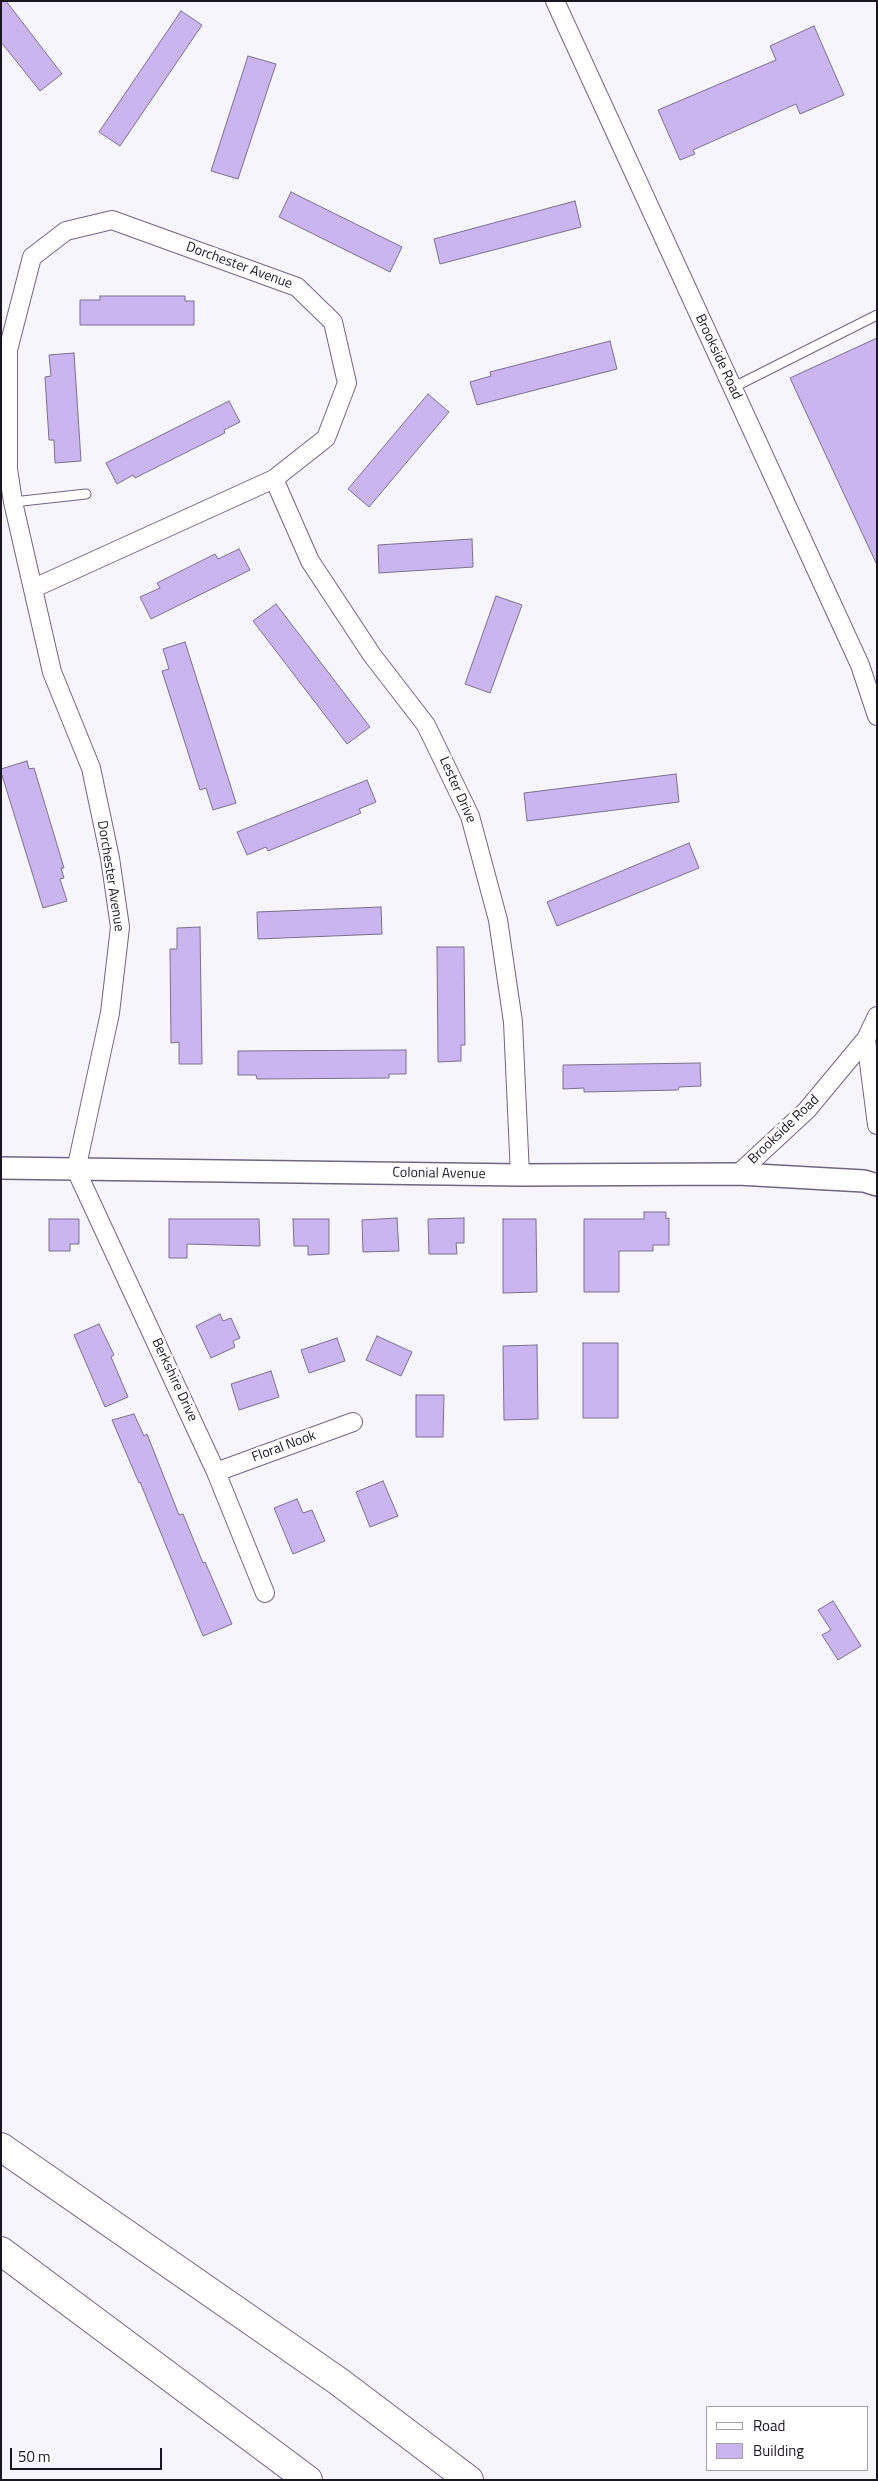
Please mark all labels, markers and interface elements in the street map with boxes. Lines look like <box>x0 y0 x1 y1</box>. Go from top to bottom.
street label: Dorchester Avenue <box>183 239 295 293</box>
street label: Brookside Road <box>691 312 745 402</box>
street label: Lester Drive <box>435 754 479 826</box>
street label: Dorchester Avenue <box>93 819 127 933</box>
street label: Brookside Road <box>745 1092 823 1168</box>
street label: Colonial Avenue <box>392 1165 486 1183</box>
street label: Berkshire Drive <box>147 1336 201 1424</box>
street label: Floral Nook <box>250 1428 318 1466</box>
legend <box>706 2406 868 2471</box>
text: Road <box>753 2414 785 2437</box>
scale bar <box>12 2438 165 2470</box>
text: Building <box>753 2439 804 2462</box>
text: 50 m <box>18 2445 51 2468</box>

